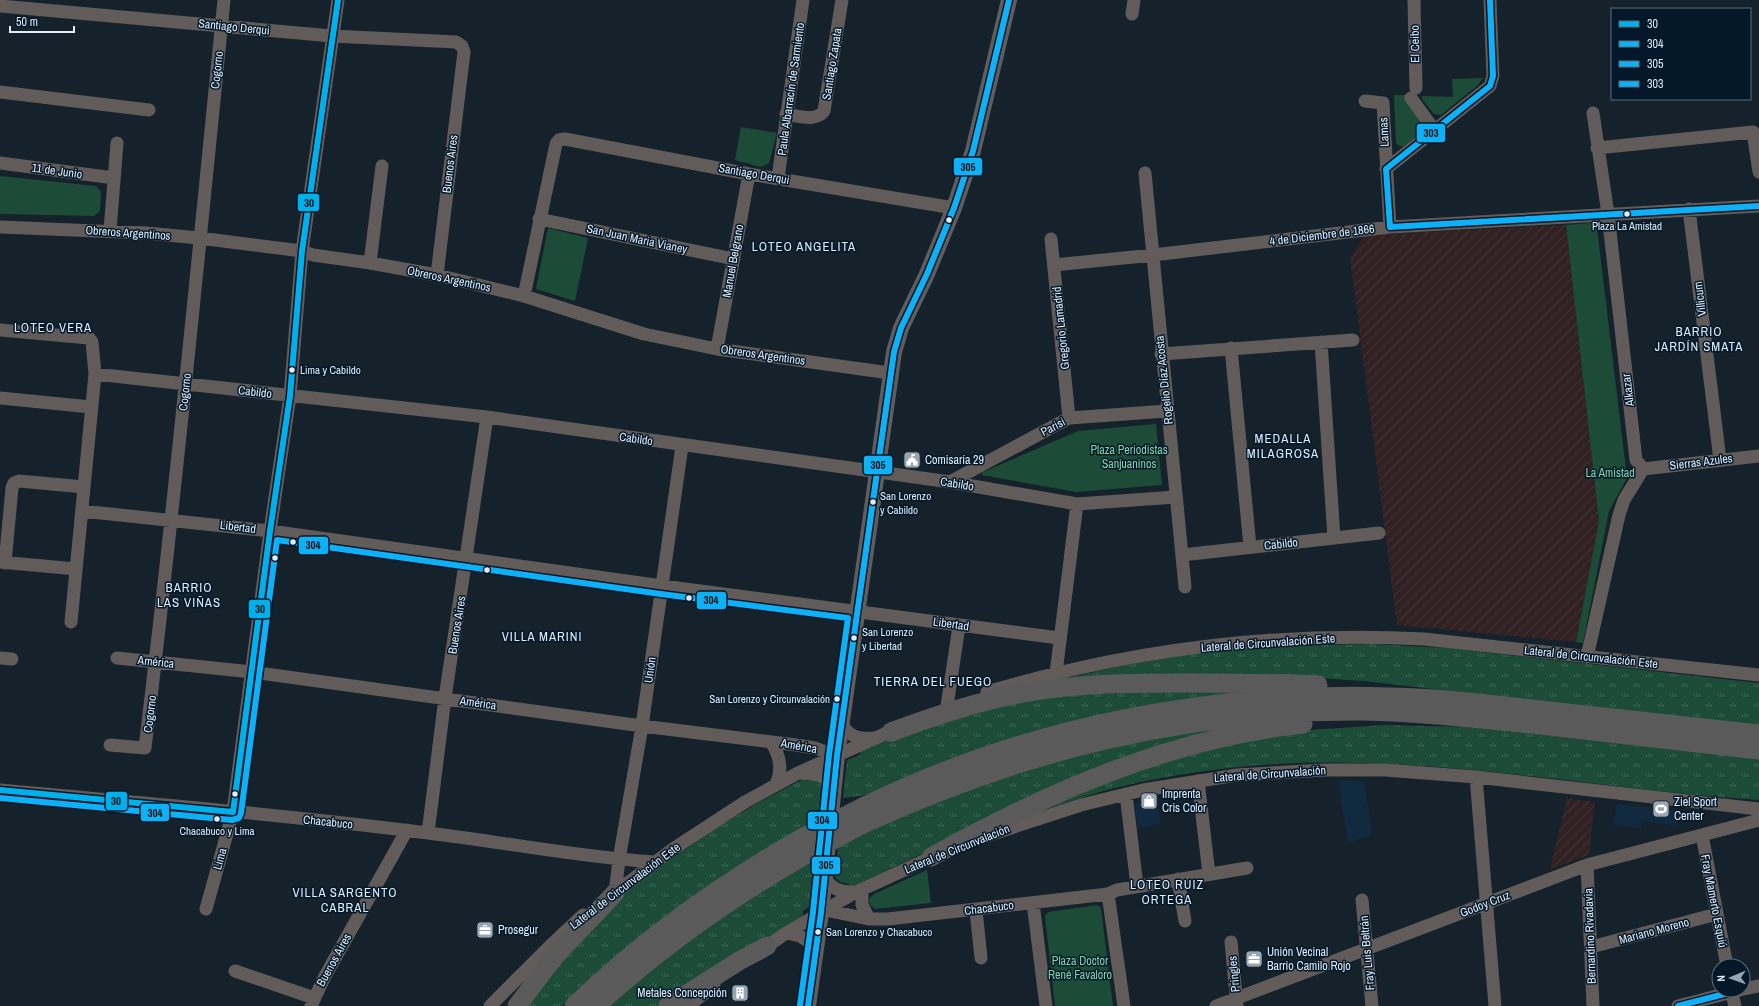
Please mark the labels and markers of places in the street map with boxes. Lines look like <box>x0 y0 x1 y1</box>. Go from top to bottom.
marker: Plaza La Amistad <box>1622 209 1632 219</box>
unlabelled marker <box>944 215 954 225</box>
place label: Plaza La Amistad <box>1592 219 1662 233</box>
place label: Lima y Cabildo <box>300 363 361 377</box>
marker: Lima y Cabildo <box>287 365 297 375</box>
public building icon: Comisaría 29 <box>902 450 922 470</box>
place label: Comisaría 29 <box>925 452 984 468</box>
place label: San Lorenzo y Cabildo <box>880 489 931 517</box>
marker: San Lorenzo y Cabildo <box>868 497 878 507</box>
unlabelled marker <box>288 537 298 547</box>
unlabelled marker <box>270 553 280 563</box>
unlabelled marker <box>482 565 492 575</box>
unlabelled marker <box>684 593 694 603</box>
place label: San Lorenzo y Libertad <box>862 625 913 653</box>
marker: San Lorenzo y Libertad <box>849 633 859 643</box>
place label: San Lorenzo y Circunvalación <box>709 692 830 706</box>
marker: San Lorenzo y Circunvalación <box>832 694 842 704</box>
place label: Imprenta Cris Color <box>1162 786 1207 816</box>
unlabelled marker <box>230 789 240 799</box>
shop icon: Imprenta Cris Color <box>1139 791 1159 811</box>
place label: Ziel Sport Center <box>1674 794 1717 824</box>
sports icon: Ziel Sport Center <box>1651 799 1671 819</box>
marker: Chacabuco y Lima <box>212 814 222 824</box>
place label: Chacabuco y Lima <box>179 824 255 838</box>
office icon: Prosegur <box>475 920 495 940</box>
place label: Prosegur <box>498 922 539 938</box>
place label: San Lorenzo y Chacabuco <box>826 925 932 939</box>
marker: San Lorenzo y Chacabuco <box>813 927 823 937</box>
place label: Unión Vecinal Barrio Camilo Rojo <box>1267 944 1351 974</box>
office icon: Unión Vecinal Barrio Camilo Rojo <box>1244 949 1264 969</box>
building icon: Metales Concepción <box>730 983 750 1003</box>
place label: Metales Concepción <box>637 985 727 1001</box>

